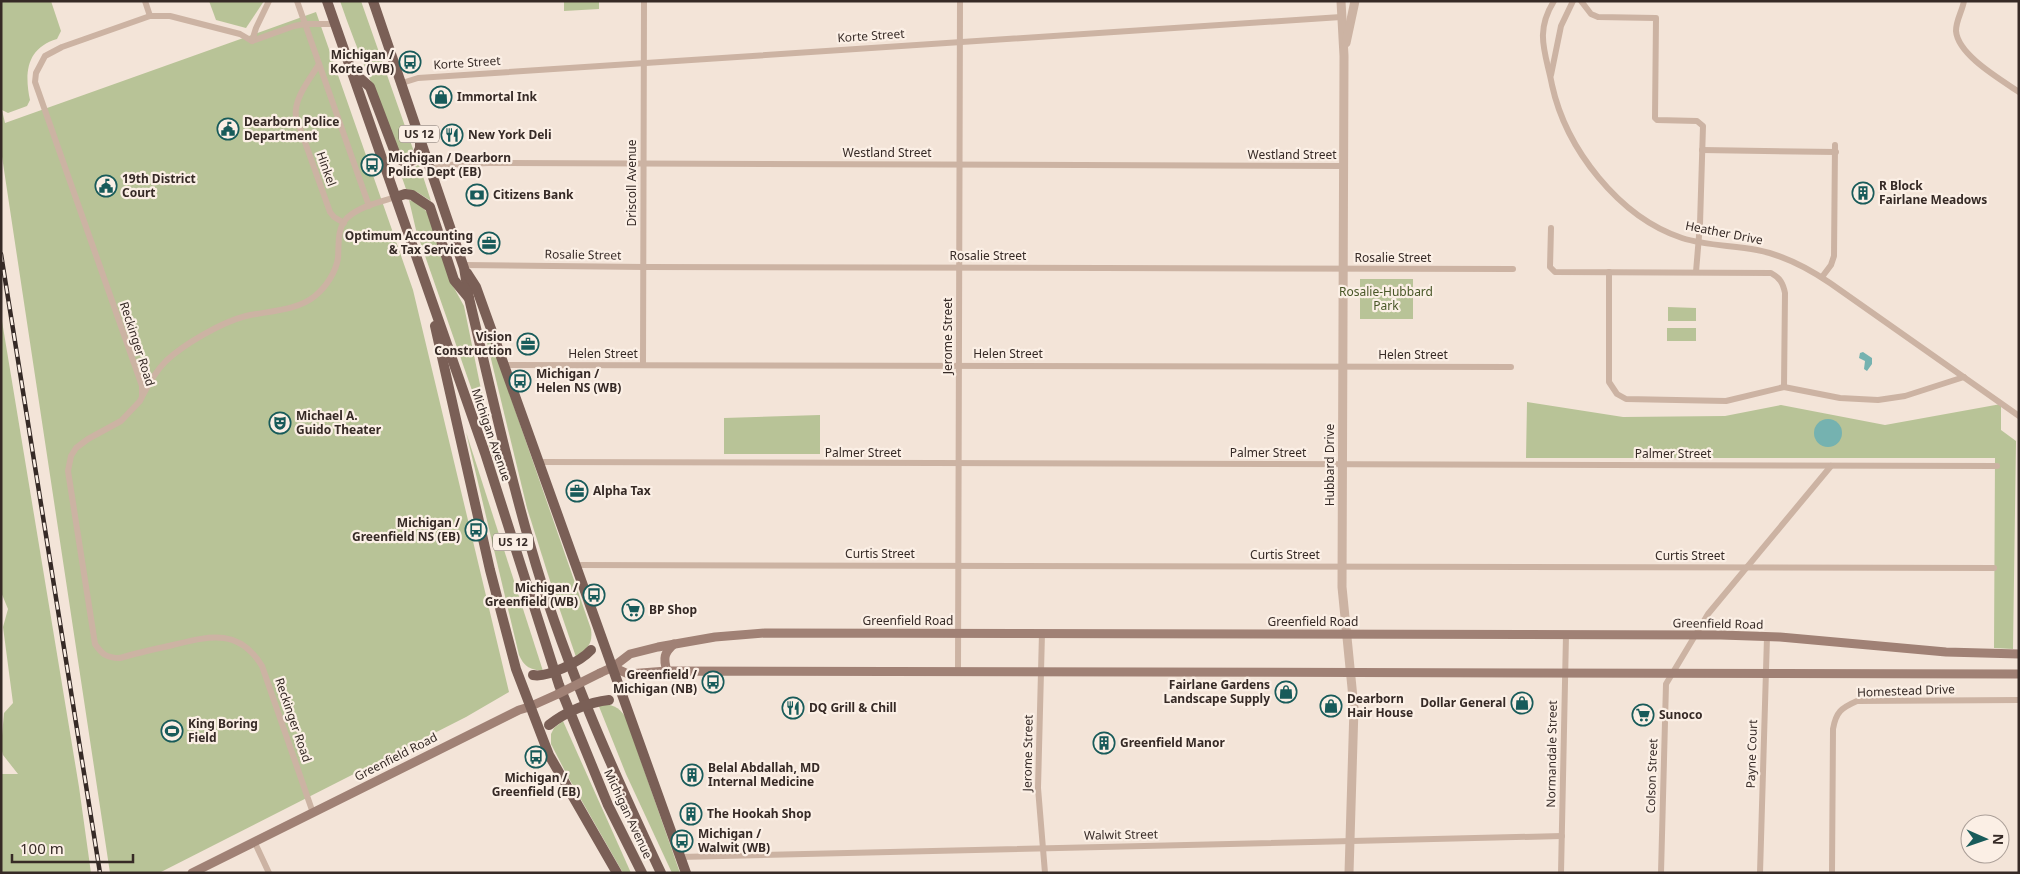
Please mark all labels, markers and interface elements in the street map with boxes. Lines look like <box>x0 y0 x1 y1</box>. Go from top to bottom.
street label: Korte Street <box>837 25 906 46</box>
place label: Michigan / Korte (WB) <box>330 46 394 77</box>
bus stop icon: Michigan / Korte (WB) <box>398 50 422 74</box>
street label: Korte Street <box>433 52 502 73</box>
shop icon: Immortal Ink <box>429 85 453 109</box>
place label: Immortal Ink <box>457 88 537 105</box>
place label: Dearborn Police Department <box>244 113 339 144</box>
public building icon: Dearborn Police Department <box>216 117 240 141</box>
restaurant icon: New York Deli <box>440 123 464 147</box>
road number: US 12 <box>399 126 439 142</box>
place label: New York Deli <box>468 126 552 143</box>
street label: Driscoll Avenue <box>623 139 640 227</box>
street label: Westland Street <box>842 144 932 161</box>
street label: Westland Street <box>1247 146 1337 163</box>
street label: Hinkel <box>312 149 341 189</box>
place label: Michigan / Dearborn Police Dept (EB) <box>388 149 511 180</box>
bus stop icon: Michigan / Dearborn Police Dept (EB) <box>360 153 384 177</box>
place label: 19th District Court <box>122 170 196 201</box>
public building icon: 19th District Court <box>94 174 118 198</box>
place label: R Block Fairlane Meadows <box>1879 177 1987 208</box>
building icon: R Block Fairlane Meadows <box>1851 181 1875 205</box>
bank icon: Citizens Bank <box>465 183 489 207</box>
place label: Citizens Bank <box>493 186 574 203</box>
street label: Heather Drive <box>1684 217 1765 248</box>
place label: Optimum Accounting & Tax Services <box>345 227 473 258</box>
office icon: Optimum Accounting & Tax Services <box>477 231 501 255</box>
street label: Rosalie Street <box>544 245 622 264</box>
street label: Rosalie Street <box>950 247 1027 264</box>
street label: Rosalie Street <box>1355 249 1432 266</box>
park label: Rosalie-Hubbard Park <box>1339 283 1433 314</box>
street label: Jerome Street <box>939 297 956 375</box>
street label: Reckinger Road <box>116 299 159 388</box>
place label: Vision Construction <box>434 328 512 359</box>
office icon: Vision Construction <box>516 332 540 356</box>
street label: Helen Street <box>568 345 638 362</box>
street label: Helen Street <box>973 345 1043 362</box>
street label: Helen Street <box>1378 346 1448 363</box>
place label: Michigan / Helen NS (WB) <box>536 365 621 396</box>
bus stop icon: Michigan / Helen NS (WB) <box>508 369 532 393</box>
street label: Michigan Avenue <box>468 386 515 484</box>
place label: Michael A. Guido Theater <box>296 407 382 438</box>
theatre icon: Michael A. Guido Theater <box>268 411 292 435</box>
street label: Hubbard Drive <box>1321 423 1338 506</box>
street label: Palmer Street <box>825 444 902 461</box>
street label: Palmer Street <box>1230 444 1307 461</box>
street label: Palmer Street <box>1635 445 1712 462</box>
office icon: Alpha Tax <box>565 479 589 503</box>
place label: Alpha Tax <box>593 482 651 499</box>
place label: Michigan / Greenfield NS (EB) <box>352 514 460 545</box>
bus stop icon: Michigan / Greenfield NS (EB) <box>464 518 488 542</box>
road number: US 12 <box>493 534 533 550</box>
street label: Curtis Street <box>845 545 916 562</box>
street label: Curtis Street <box>1250 546 1321 563</box>
street label: Curtis Street <box>1655 547 1726 564</box>
place label: Michigan / Greenfield (WB) <box>485 579 578 610</box>
bus stop icon: Michigan / Greenfield (WB) <box>582 583 606 607</box>
supermarket icon: BP Shop <box>621 598 645 622</box>
place label: BP Shop <box>649 601 697 618</box>
street label: Greenfield Road <box>863 612 953 629</box>
street label: Greenfield Road <box>1268 613 1358 630</box>
street label: Greenfield Road <box>1672 614 1764 633</box>
place label: Greenfield / Michigan (NB) <box>613 666 697 697</box>
bus stop icon: Greenfield / Michigan (NB) <box>701 670 725 694</box>
street label: Reckinger Road <box>271 675 316 764</box>
place label: Fairlane Gardens Landscape Supply <box>1163 676 1270 707</box>
shop icon: Fairlane Gardens Landscape Supply <box>1274 680 1298 704</box>
street label: Homestead Drive <box>1857 680 1955 701</box>
place label: Dearborn Hair House <box>1347 690 1413 721</box>
shop icon: Dollar General <box>1510 691 1534 715</box>
shop icon: Dearborn Hair House <box>1319 694 1343 718</box>
place label: Dollar General <box>1420 694 1506 711</box>
restaurant icon: DQ Grill & Chill <box>781 696 805 720</box>
place label: DQ Grill & Chill <box>809 699 897 716</box>
street label: Normandale Street <box>1542 700 1561 808</box>
supermarket icon: Sunoco <box>1631 703 1655 727</box>
place label: Sunoco <box>1659 706 1702 723</box>
street label: Jerome Street <box>1018 714 1037 792</box>
place label: King Boring Field <box>188 715 258 746</box>
sports icon: King Boring Field <box>160 719 184 743</box>
street label: Payne Court <box>1742 719 1761 789</box>
street label: Greenfield Road <box>351 728 440 785</box>
building icon: Greenfield Manor <box>1092 731 1116 755</box>
place label: Greenfield Manor <box>1120 734 1225 751</box>
street label: Colson Street <box>1642 738 1661 814</box>
bus stop icon: Michigan / Greenfield (EB) <box>524 745 548 769</box>
place label: Belal Abdallah, MD Internal Medicine <box>708 759 820 790</box>
building icon: Belal Abdallah, MD Internal Medicine <box>680 763 704 787</box>
street label: Michigan Avenue <box>600 766 657 862</box>
place label: Michigan / Greenfield (EB) <box>492 769 580 800</box>
building icon: The Hookah Shop <box>679 802 703 826</box>
place label: The Hookah Shop <box>707 805 812 822</box>
north arrow <box>1960 814 2010 864</box>
place label: Michigan / Walwit (WB) <box>698 825 770 856</box>
street label: Walwit Street <box>1084 825 1159 844</box>
bus stop icon: Michigan / Walwit (WB) <box>670 829 694 853</box>
scale bar <box>12 832 134 864</box>
text: N <box>1989 833 2008 845</box>
text: 100 m <box>20 838 64 858</box>

